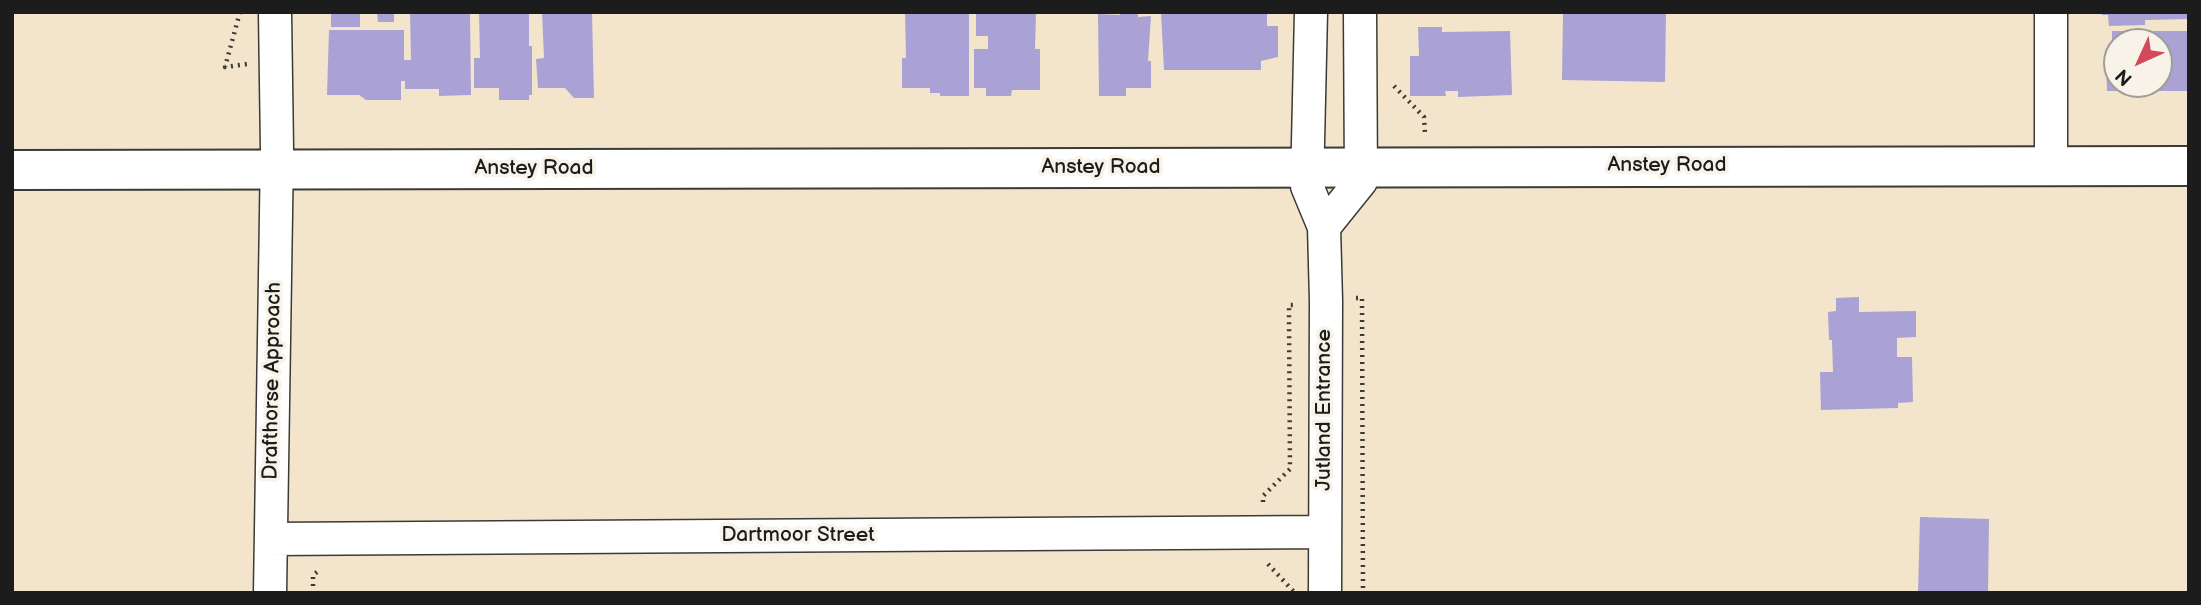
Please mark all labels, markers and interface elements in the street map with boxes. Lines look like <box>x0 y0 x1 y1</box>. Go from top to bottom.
north arrow <box>2103 28 2173 98</box>
text: N <box>2111 64 2137 90</box>
street label: Anstey Road <box>1607 153 1727 179</box>
street label: Anstey Road <box>1041 155 1161 181</box>
street label: Anstey Road <box>474 156 594 182</box>
street label: Drafthorse Approach <box>259 282 287 480</box>
street label: Jutland Entrance <box>1312 329 1338 491</box>
street label: Dartmoor Street <box>721 523 875 549</box>

